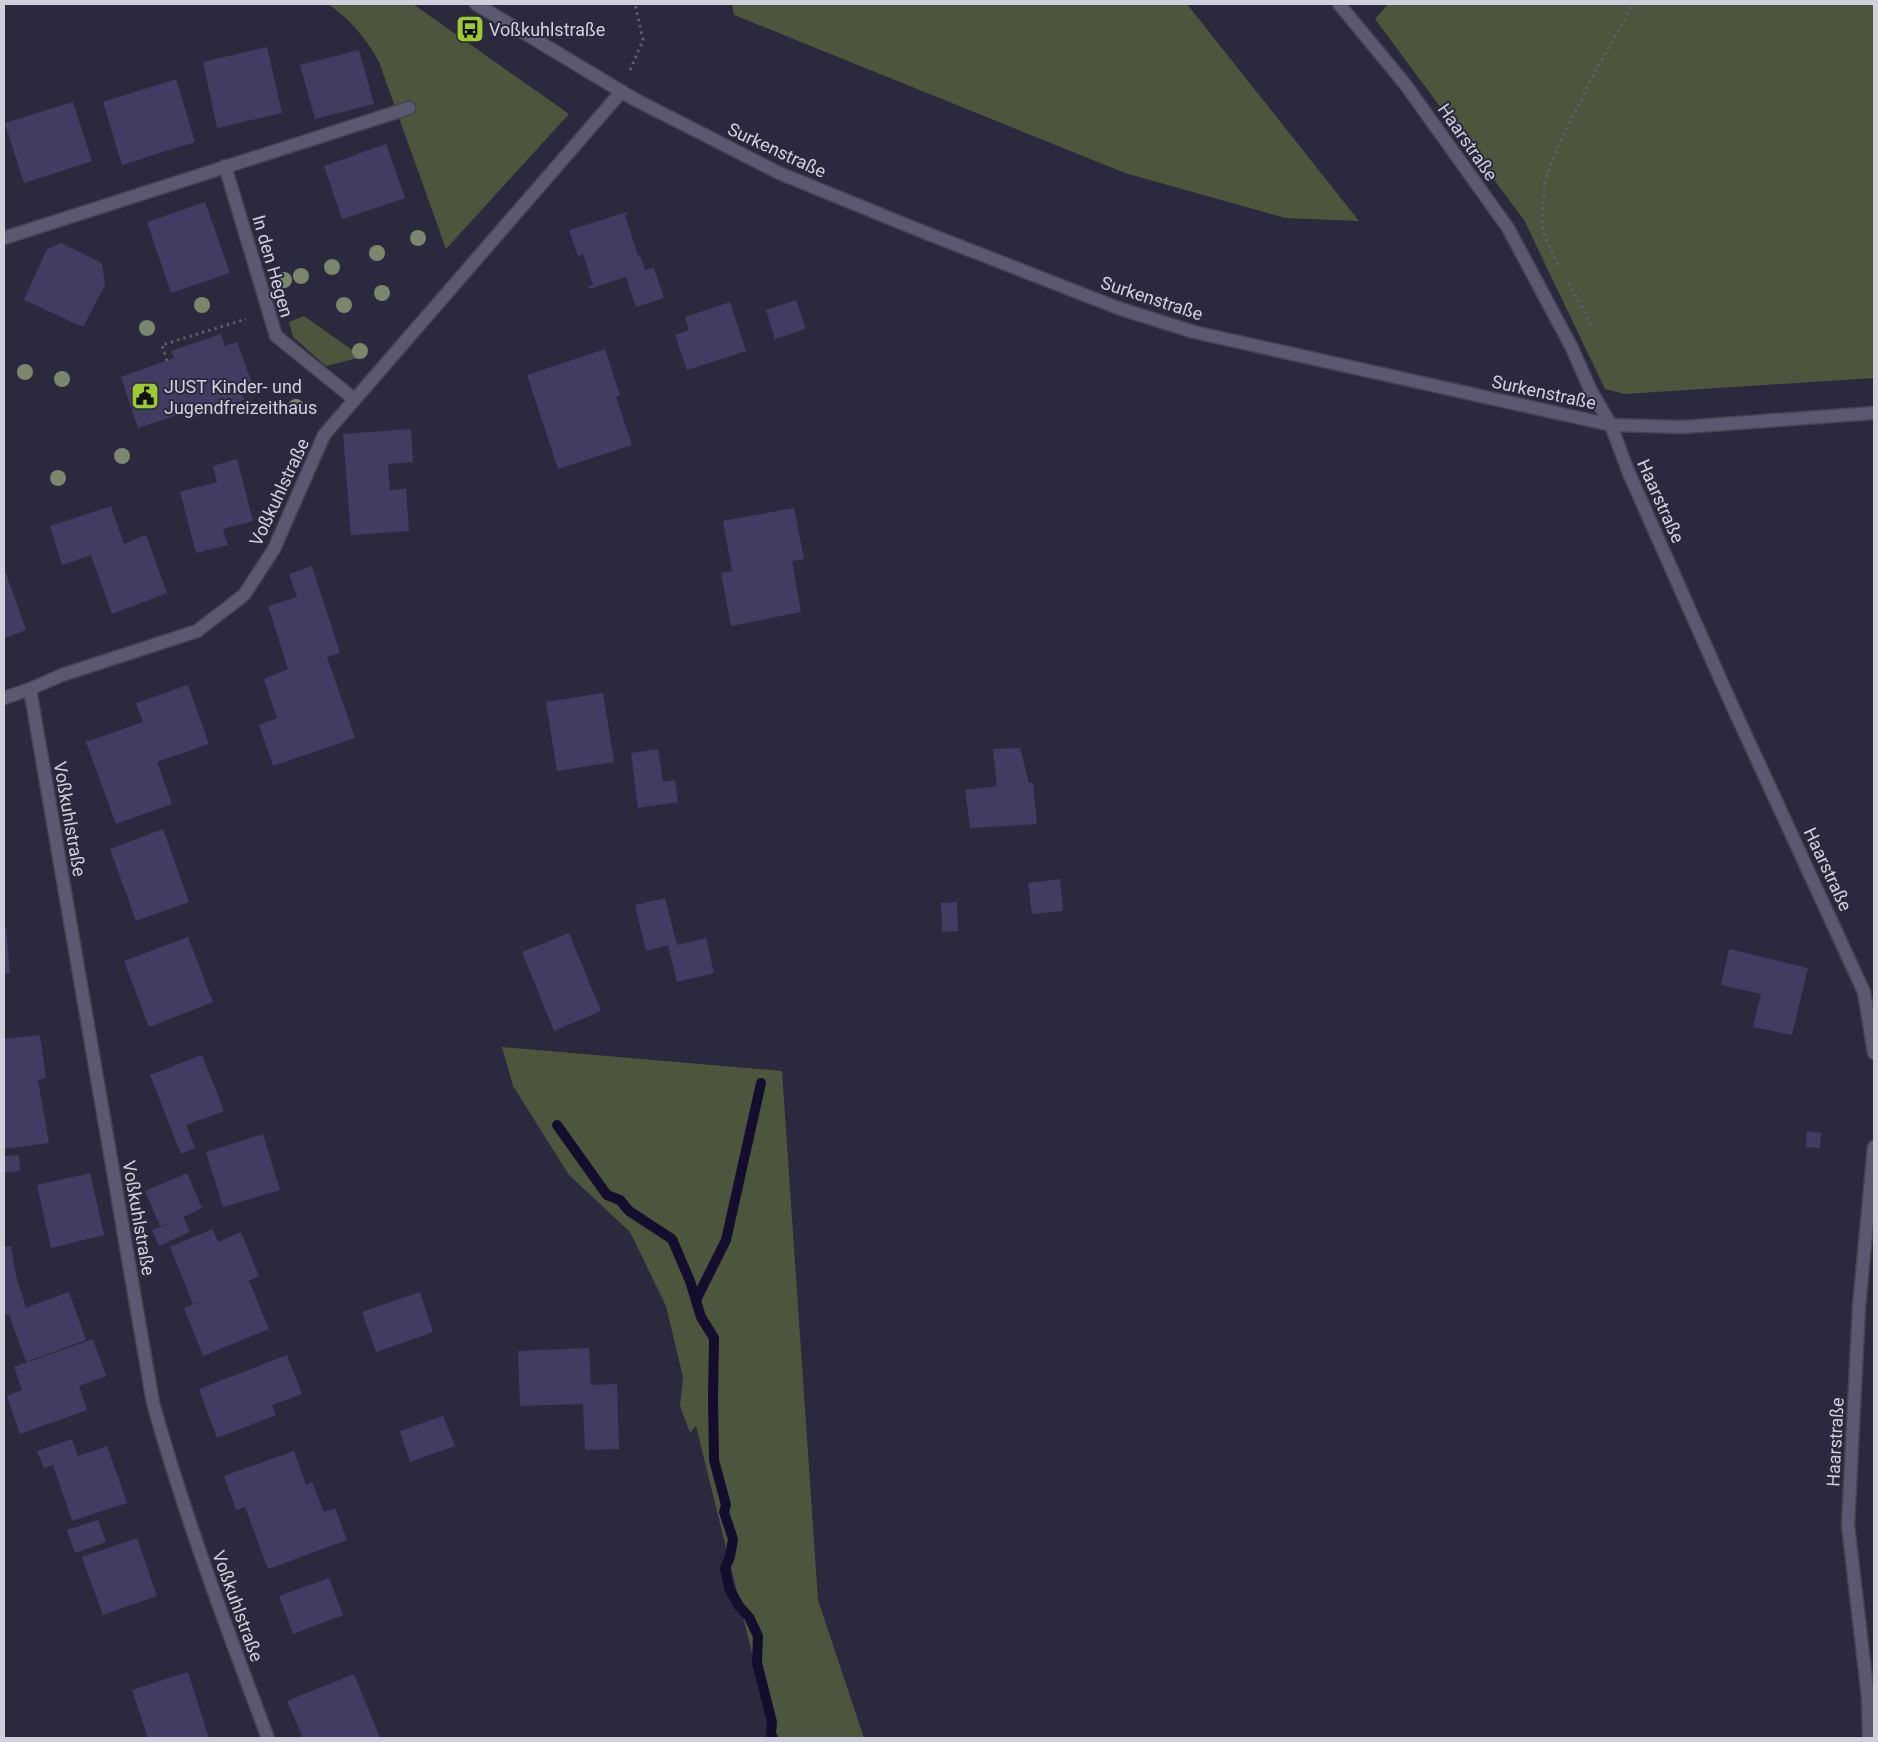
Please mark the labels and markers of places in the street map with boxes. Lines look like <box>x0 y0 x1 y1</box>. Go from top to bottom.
bus stop icon: Voßkuhlstraße <box>455 14 485 44</box>
place label: Voßkuhlstraße <box>489 19 605 40</box>
place label: JUST Kinder- und Jugendfreizeithaus <box>164 376 317 418</box>
public building icon: JUST Kinder- und Jugendfreizeithaus <box>130 381 160 411</box>

